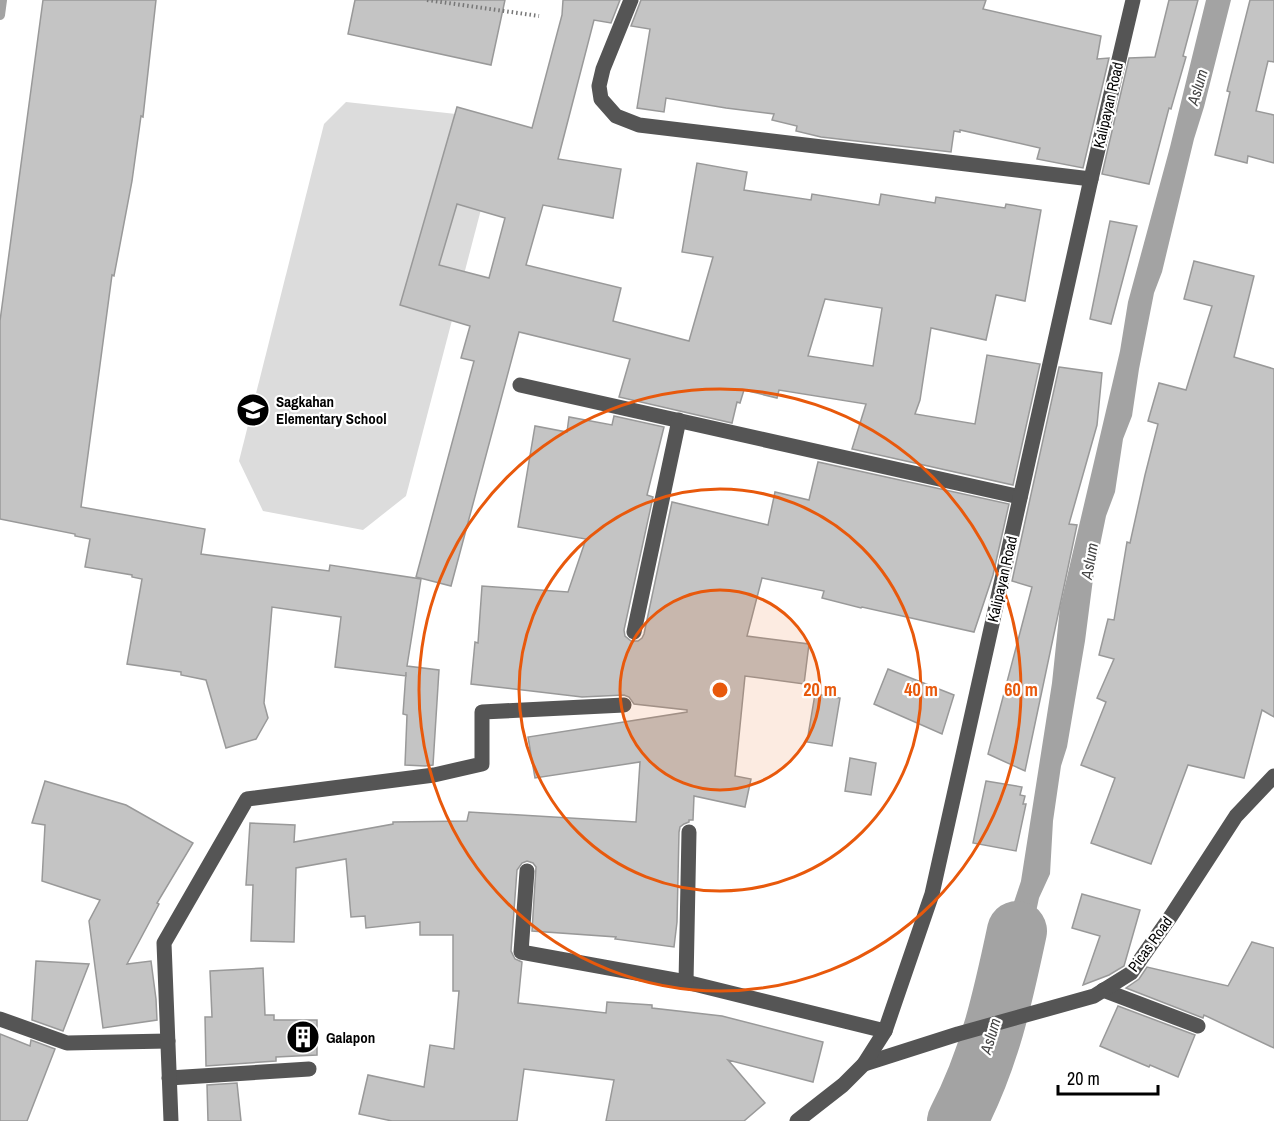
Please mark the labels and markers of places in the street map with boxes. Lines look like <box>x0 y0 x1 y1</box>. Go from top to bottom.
place label: Sagkahan Elementary School <box>276 391 387 429</box>
school or university icon: Sagkahan Elementary School <box>235 392 271 428</box>
centre of rings <box>710 680 730 700</box>
building icon: Galapon <box>285 1019 321 1055</box>
place label: Galapon <box>326 1027 375 1048</box>

